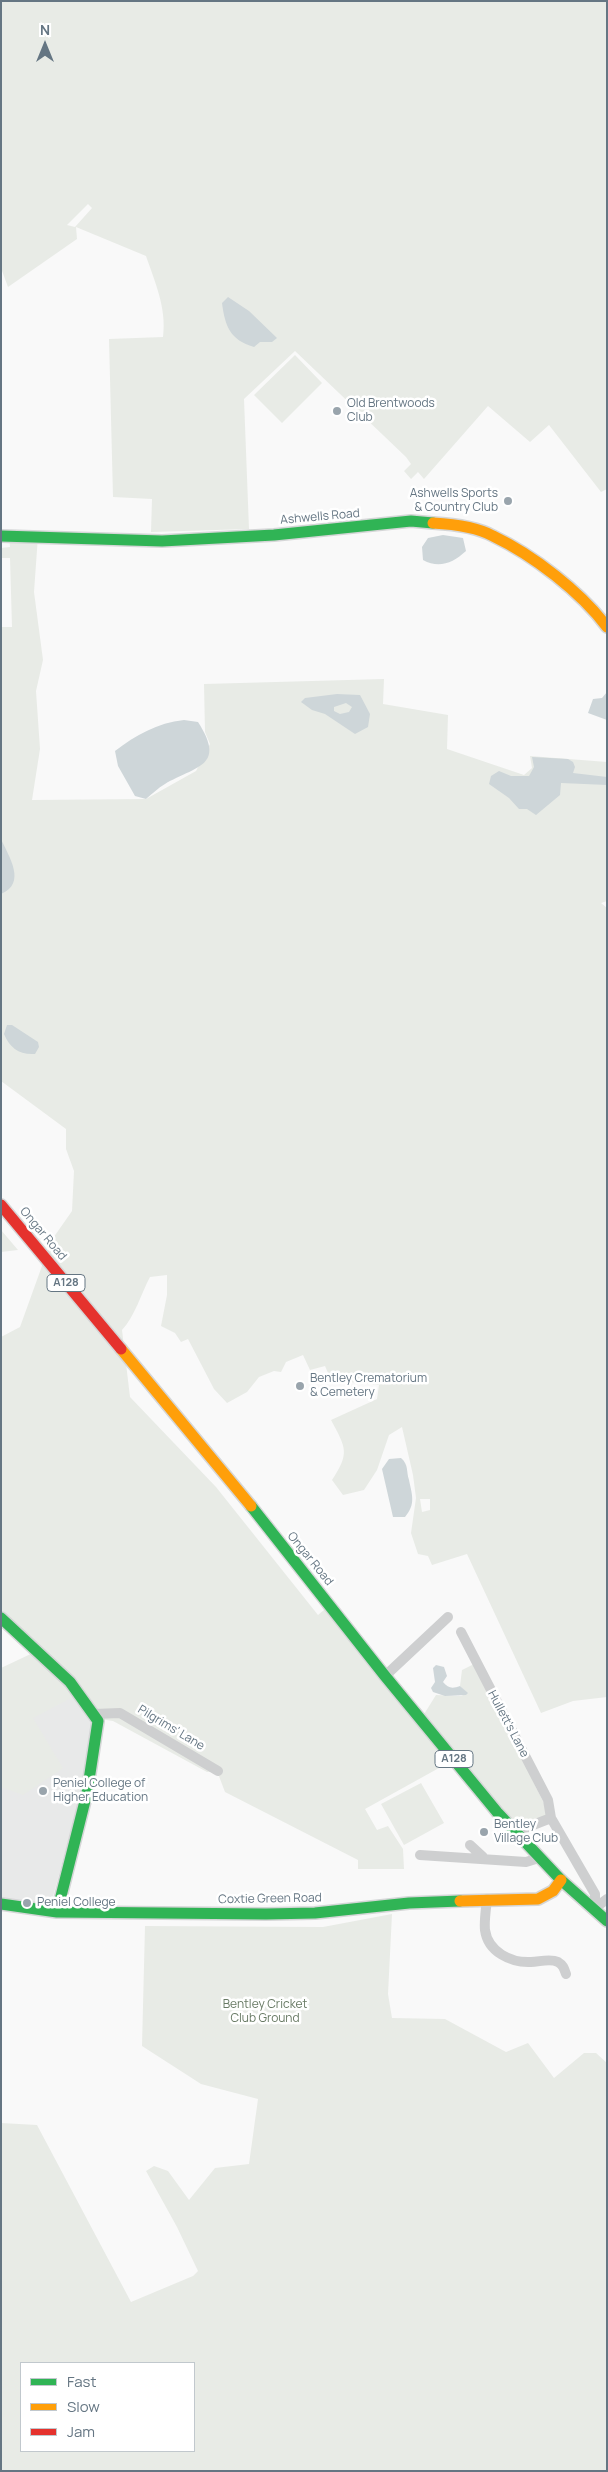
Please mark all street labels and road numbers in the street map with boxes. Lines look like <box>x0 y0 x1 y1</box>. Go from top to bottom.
street label: Ashwells Road <box>280 506 360 528</box>
street label: Ongar Road <box>17 1205 69 1263</box>
road number: A128 <box>47 1275 85 1292</box>
street label: Ongar Road <box>284 1529 336 1589</box>
street label: Hullett's Lane <box>484 1688 532 1760</box>
street label: Pilgrims' Lane <box>135 1702 207 1754</box>
road number: A128 <box>435 1750 473 1768</box>
street label: Coxtie Green Road <box>218 1891 322 1907</box>

